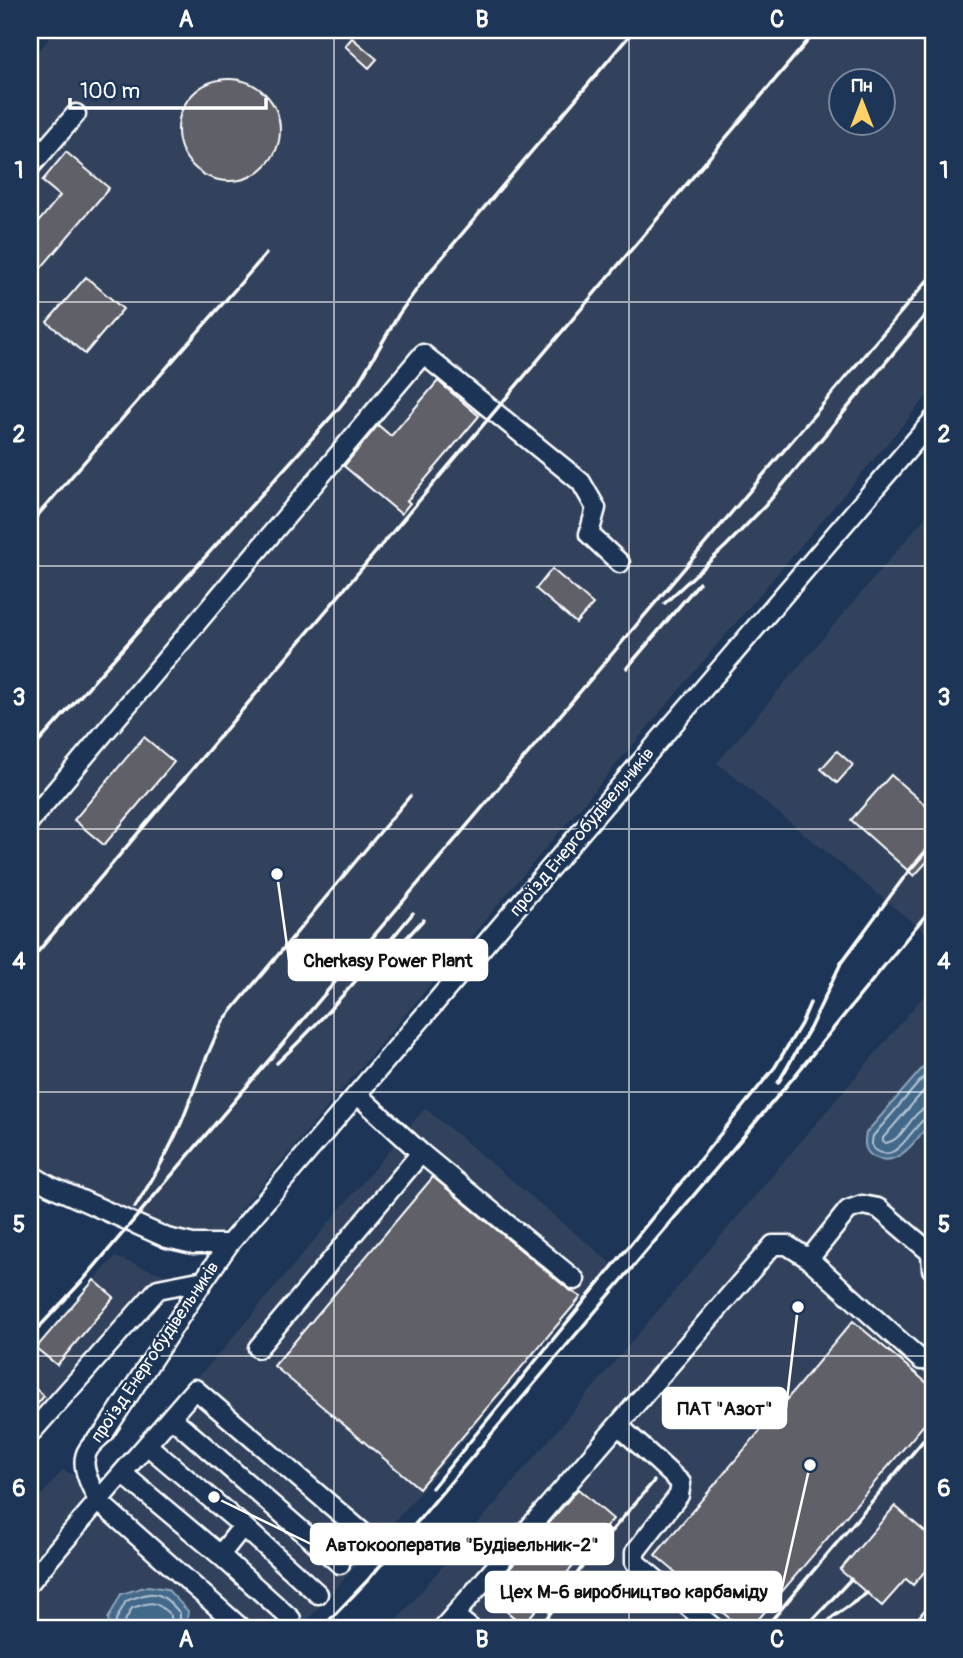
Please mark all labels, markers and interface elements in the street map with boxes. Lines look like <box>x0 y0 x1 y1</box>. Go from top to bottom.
text: A <box>179 5 194 34</box>
text: B <box>475 5 489 34</box>
text: C <box>770 5 784 34</box>
scale bar <box>70 66 266 110</box>
north arrow <box>827 66 897 136</box>
text: Пн <box>852 74 872 98</box>
text: 100 m <box>80 78 140 105</box>
text: 1 <box>15 156 24 185</box>
text: 1 <box>940 156 949 185</box>
text: 2 <box>13 420 26 449</box>
text: 2 <box>938 420 951 449</box>
text: 3 <box>13 683 25 712</box>
text: 3 <box>938 683 950 712</box>
street label: проїзд Енергобудівельників <box>504 743 660 921</box>
callout: Cherkasy Power Plant <box>289 940 487 980</box>
text: 4 <box>12 947 26 976</box>
text: 4 <box>937 947 951 976</box>
text: Cherkasy Power Plant <box>303 949 474 973</box>
text: 5 <box>13 1210 25 1239</box>
text: 5 <box>938 1210 950 1239</box>
street label: проїзд Енергобудівельників <box>86 1257 224 1447</box>
callout: ПАТ "Азот" <box>663 1388 786 1428</box>
text: ПАТ "Азот" <box>677 1397 773 1421</box>
text: 6 <box>12 1474 26 1503</box>
text: 6 <box>937 1474 951 1503</box>
callout: Автокооператив "Будівельник-2" <box>311 1524 613 1564</box>
text: Автокооператив "Будівельник-2" <box>325 1533 599 1557</box>
callout: Цех М-6 виробництво карбаміду <box>486 1572 781 1612</box>
text: Цех М-6 виробництво карбаміду <box>500 1580 768 1604</box>
text: A <box>179 1625 194 1654</box>
text: B <box>475 1625 489 1654</box>
text: C <box>770 1625 784 1654</box>

